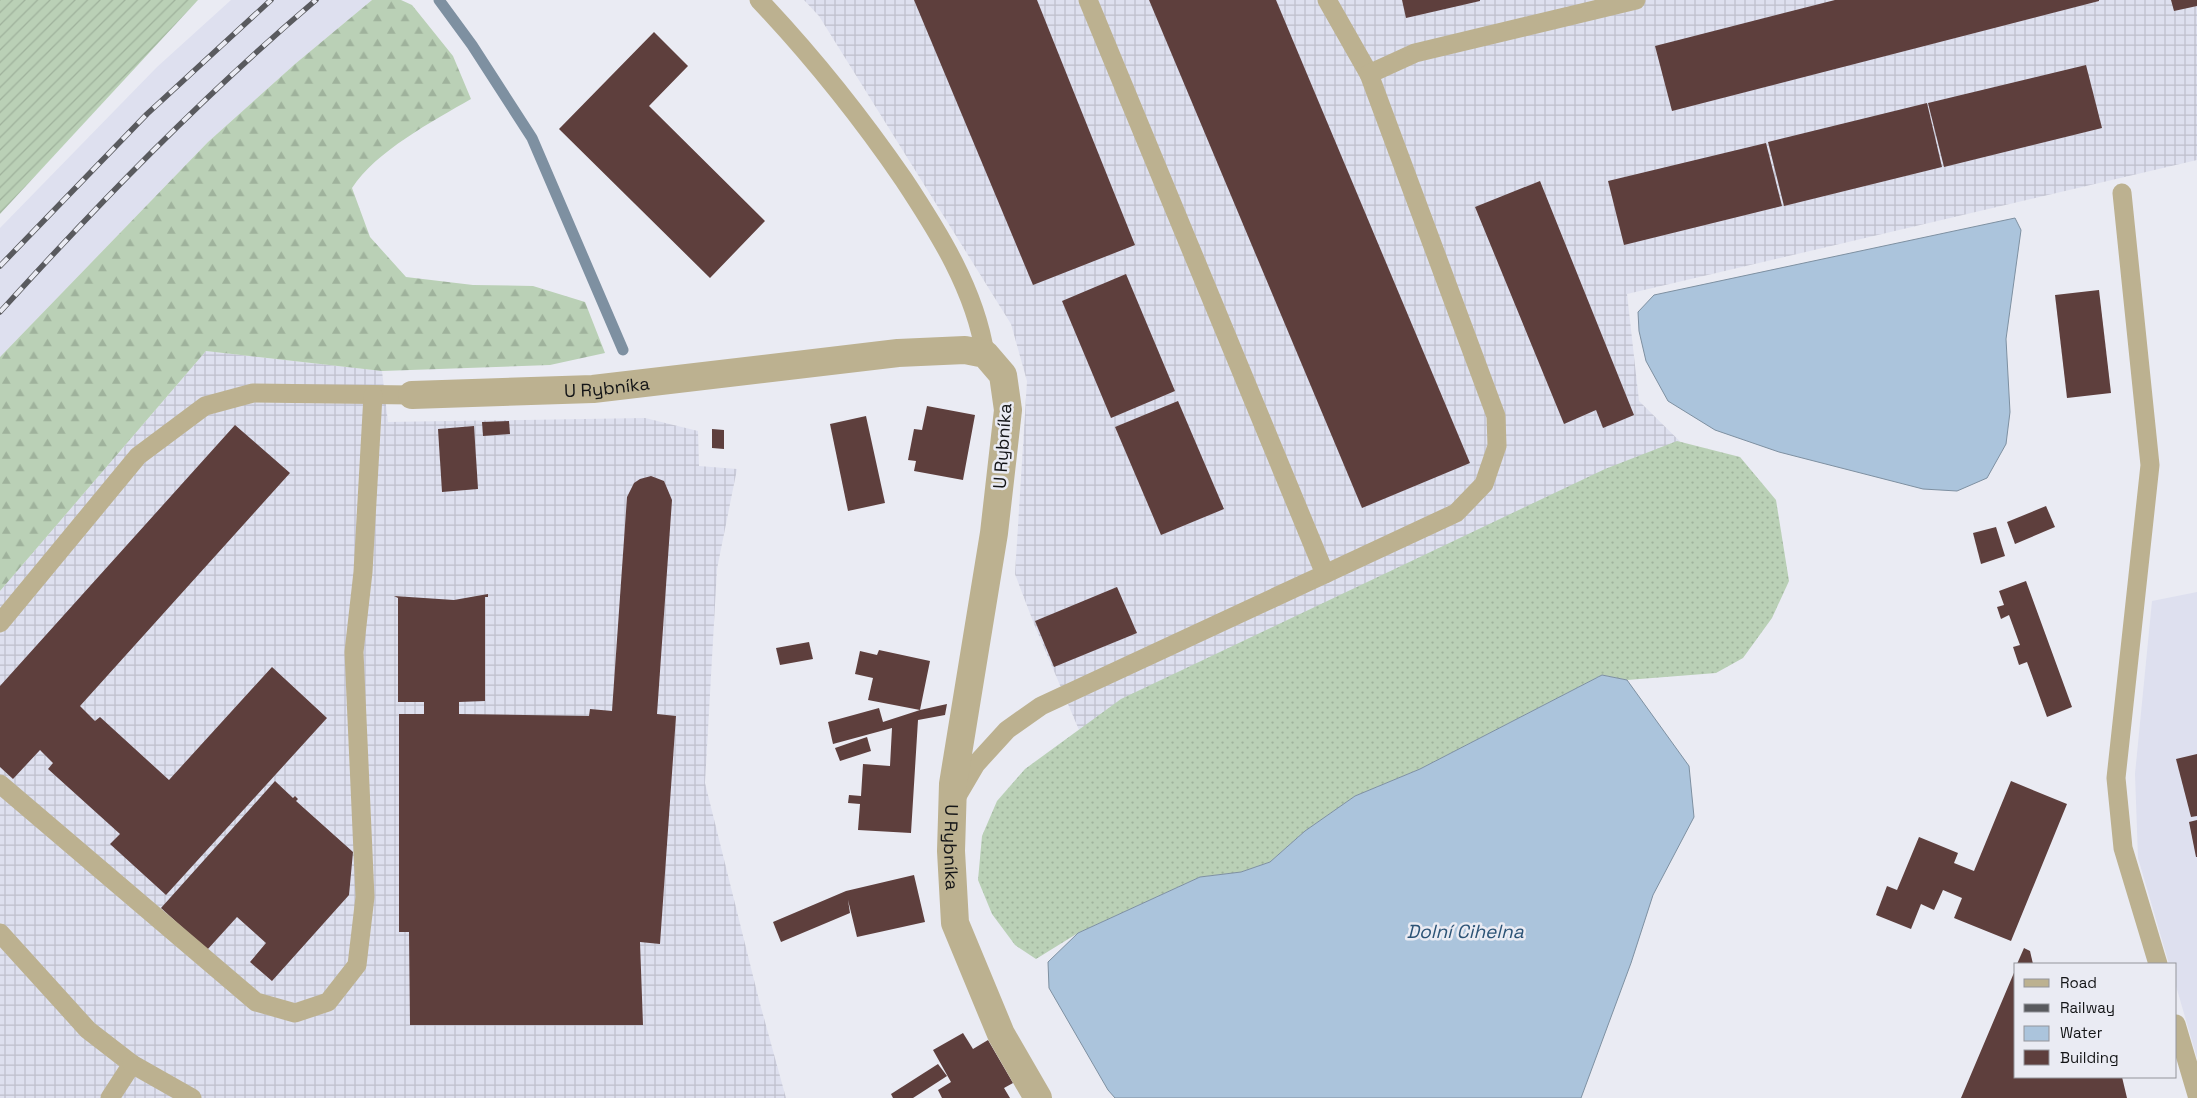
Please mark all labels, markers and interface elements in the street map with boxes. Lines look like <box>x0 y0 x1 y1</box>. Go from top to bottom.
street label: U Rybníka <box>564 371 651 401</box>
street label: U Rybníka <box>988 402 1016 490</box>
street label: U Rybníka <box>939 804 965 891</box>
water label: Dolní Cihelna <box>1406 919 1524 944</box>
legend <box>2014 963 2177 1078</box>
text: Road <box>2060 973 2097 992</box>
text: Railway <box>2060 998 2115 1017</box>
text: Water <box>2060 1023 2103 1042</box>
text: Building <box>2060 1048 2119 1067</box>

